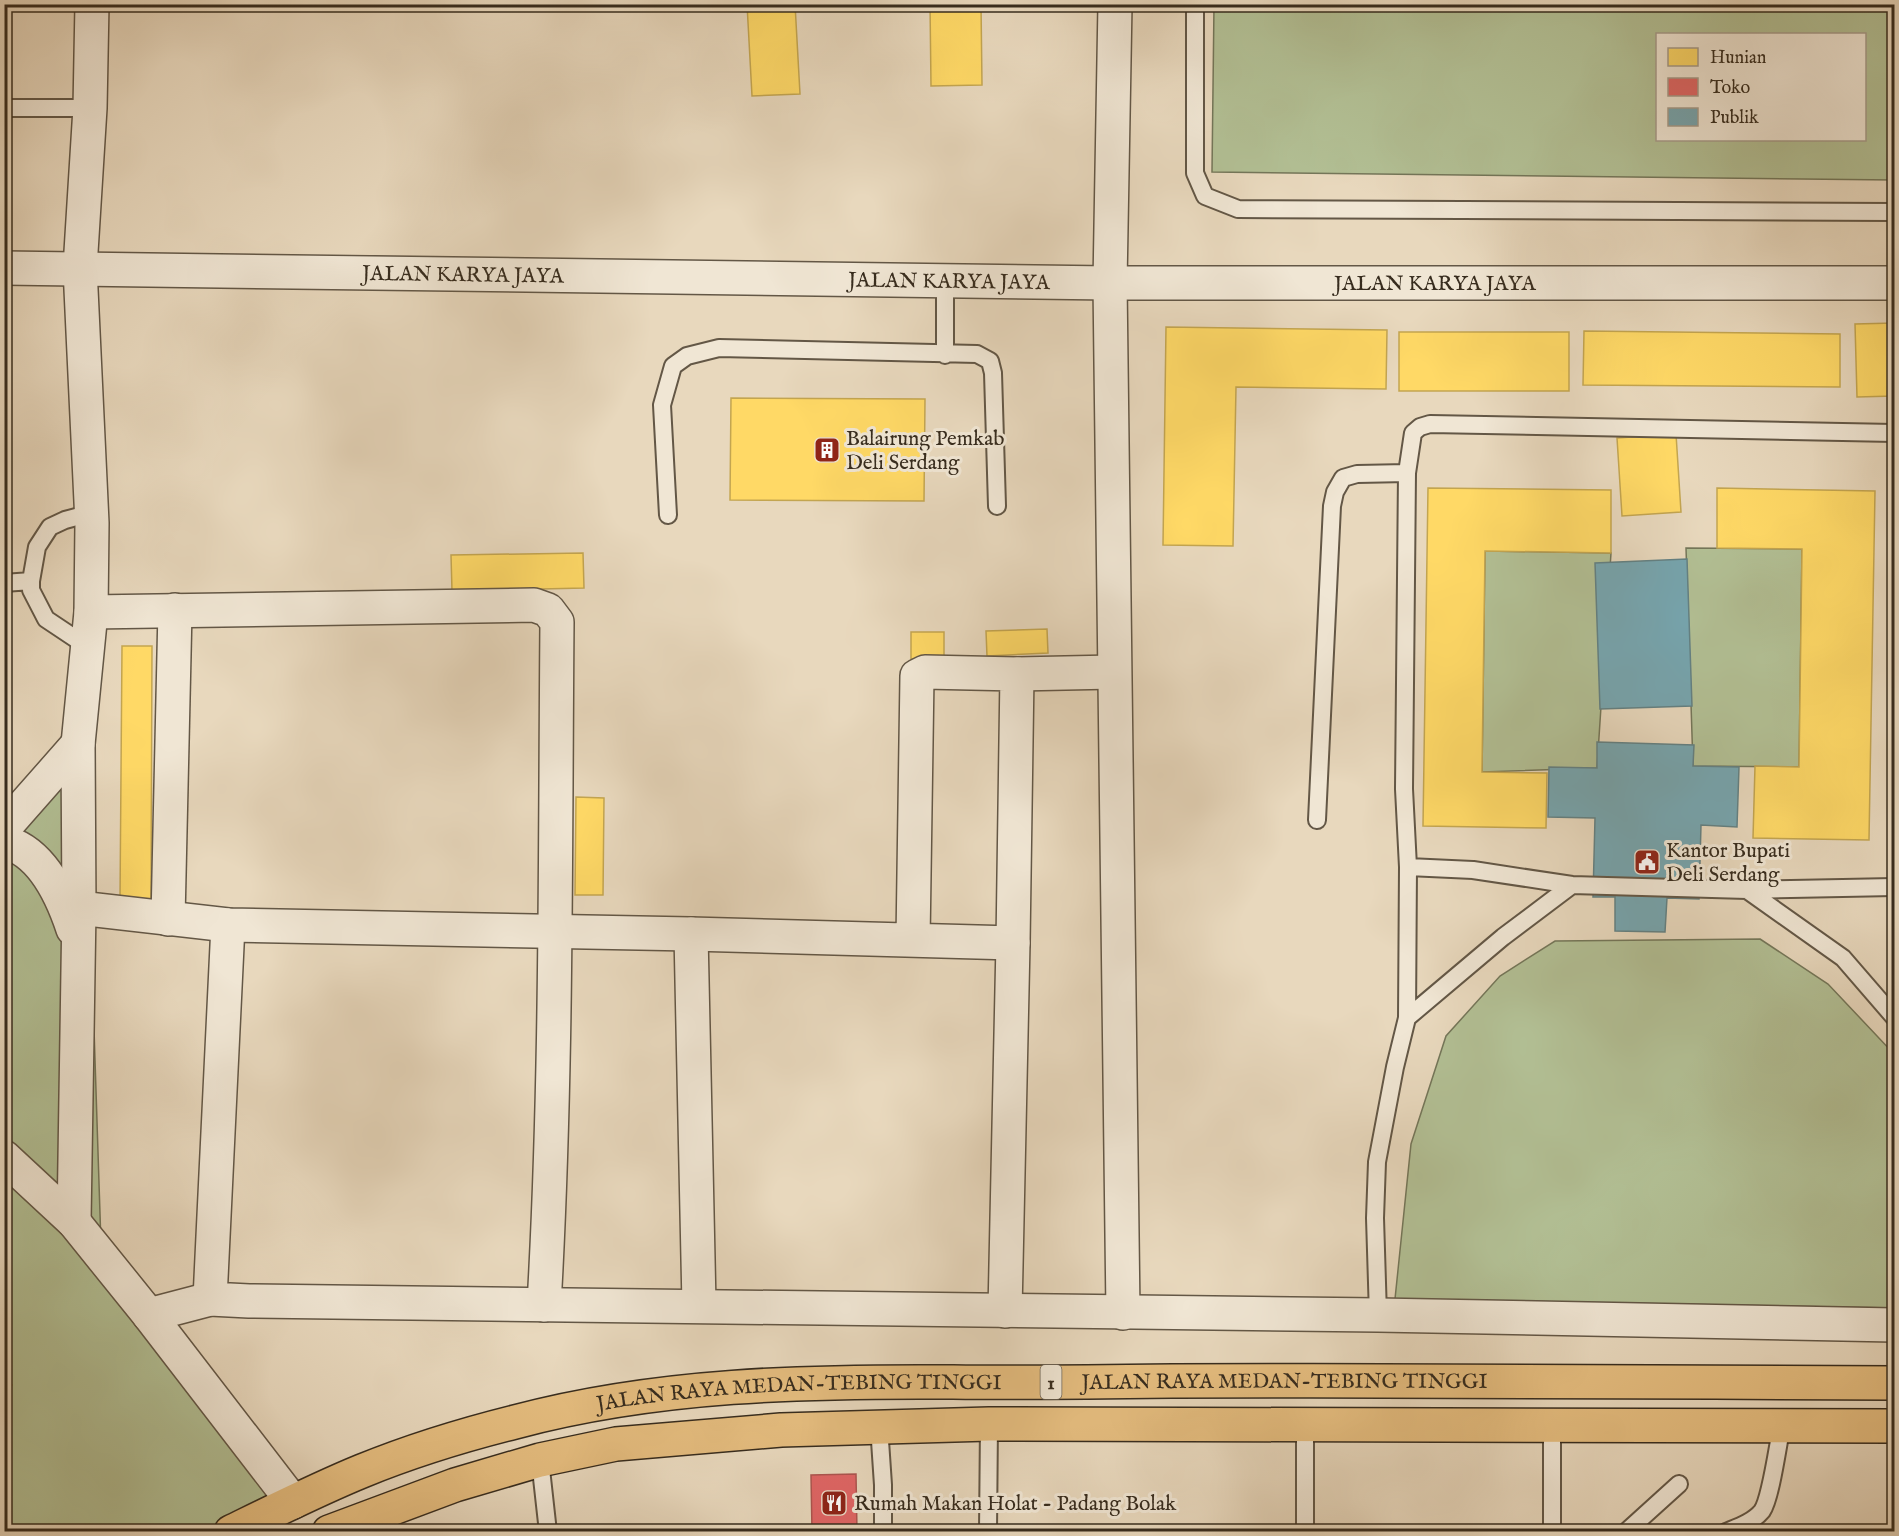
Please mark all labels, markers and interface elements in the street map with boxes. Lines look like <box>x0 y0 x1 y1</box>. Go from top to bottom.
legend <box>1656 33 1866 141</box>
text: Hunian <box>1710 47 1767 70</box>
text: Toko <box>1710 77 1751 100</box>
text: Publik <box>1710 107 1759 130</box>
street label: JALAN KARYA JAYA <box>360 261 565 291</box>
street label: JALAN KARYA JAYA <box>846 267 1051 297</box>
street label: JALAN KARYA JAYA <box>1332 271 1537 298</box>
place label: Balairung Pemkab Deli Serdang <box>846 426 1004 477</box>
building icon: Balairung Pemkab Deli Serdang <box>812 435 842 465</box>
place label: Kantor Bupati Deli Serdang <box>1666 838 1790 889</box>
public building icon: Kantor Bupati Deli Serdang <box>1632 847 1662 877</box>
road number: 1 <box>1040 1365 1062 1399</box>
street label: JALAN RAYA MEDAN-TEBING TINGGI <box>1079 1369 1488 1397</box>
street label: JALAN RAYA MEDAN-TEBING TINGGI <box>593 1370 1002 1419</box>
restaurant icon: Rumah Makan Holat - Padang Bolak <box>819 1488 849 1518</box>
place label: Rumah Makan Holat - Padang Bolak <box>854 1491 1177 1518</box>

